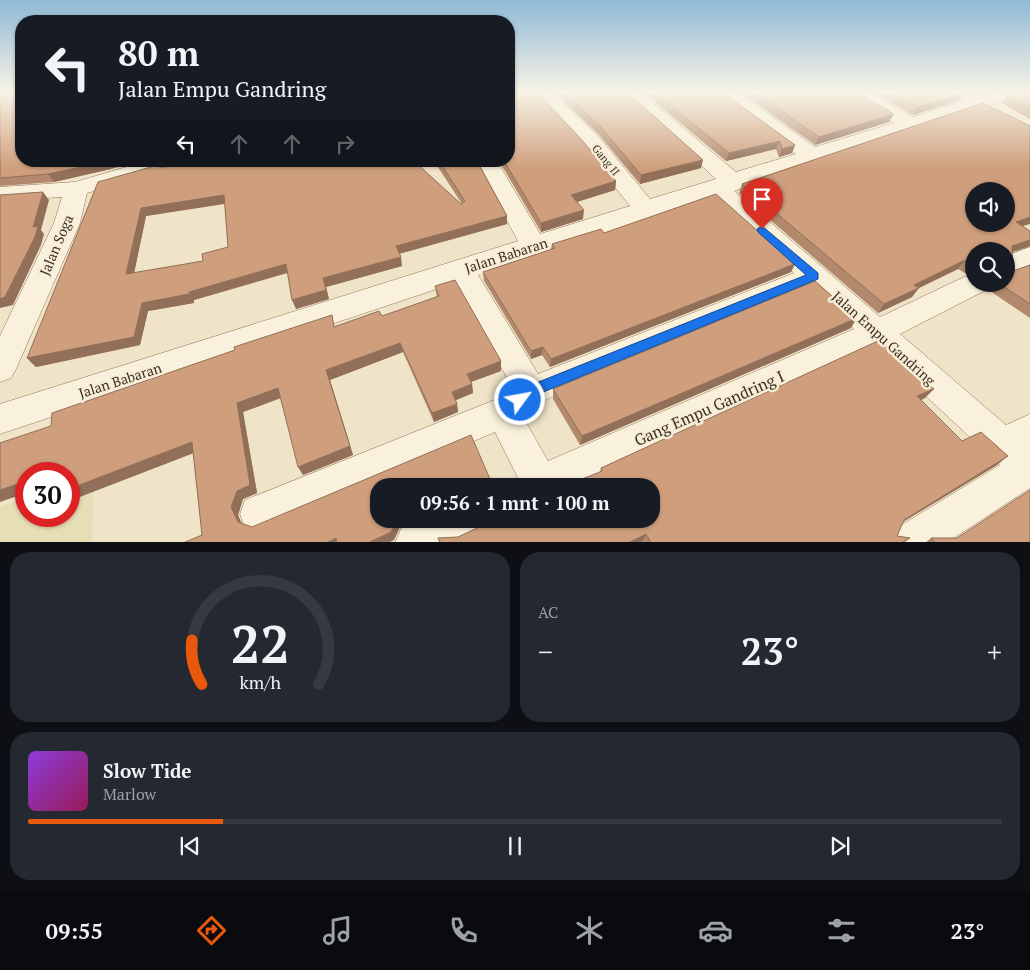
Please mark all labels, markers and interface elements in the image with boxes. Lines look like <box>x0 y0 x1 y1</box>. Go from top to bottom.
text: 80 m <box>118 30 199 76</box>
icon: left <box>35 35 100 100</box>
text: Jalan Empu Gandring <box>118 74 326 103</box>
icon: left <box>172 130 200 158</box>
icon: ahead <box>225 130 253 158</box>
icon: ahead <box>278 130 306 158</box>
icon: right <box>331 130 359 158</box>
street label: Gang II <box>589 142 623 178</box>
pin <box>741 178 783 229</box>
map controls <box>965 182 1015 292</box>
button: sound <box>965 182 1015 232</box>
icon: arrive <box>748 185 776 213</box>
street label: Jalan Soga <box>35 212 77 278</box>
street label: Jalan Babaran <box>462 232 550 277</box>
button: search <box>965 242 1015 292</box>
street label: Jalan Empu Gandring <box>828 287 940 390</box>
street label: Jalan Babaran <box>76 357 164 402</box>
street label: Gang Empu Gandring I <box>631 365 787 451</box>
position arrow <box>493 373 545 425</box>
speed limit sign: 30 <box>15 462 80 527</box>
text: 09:56 · 1 mnt · 100 m <box>420 490 610 515</box>
text: AC <box>538 601 558 623</box>
text: 22 <box>231 609 289 678</box>
text: 23° <box>741 626 799 676</box>
text: − <box>538 633 553 670</box>
text: + <box>987 633 1002 670</box>
text: km/h <box>239 670 281 694</box>
text: Slow Tide <box>103 758 192 783</box>
text: Marlow <box>103 783 156 805</box>
icon: previous <box>176 832 204 860</box>
icon: pause <box>501 832 529 860</box>
icon: next <box>826 832 854 860</box>
icon: directions <box>194 913 229 948</box>
icon: music <box>320 913 355 948</box>
icon: phone <box>446 913 481 948</box>
icon: climate <box>572 913 607 948</box>
icon: car <box>698 913 733 948</box>
icon: filters <box>824 913 859 948</box>
text: 09:55 <box>46 916 103 945</box>
text: 23° <box>950 916 984 945</box>

